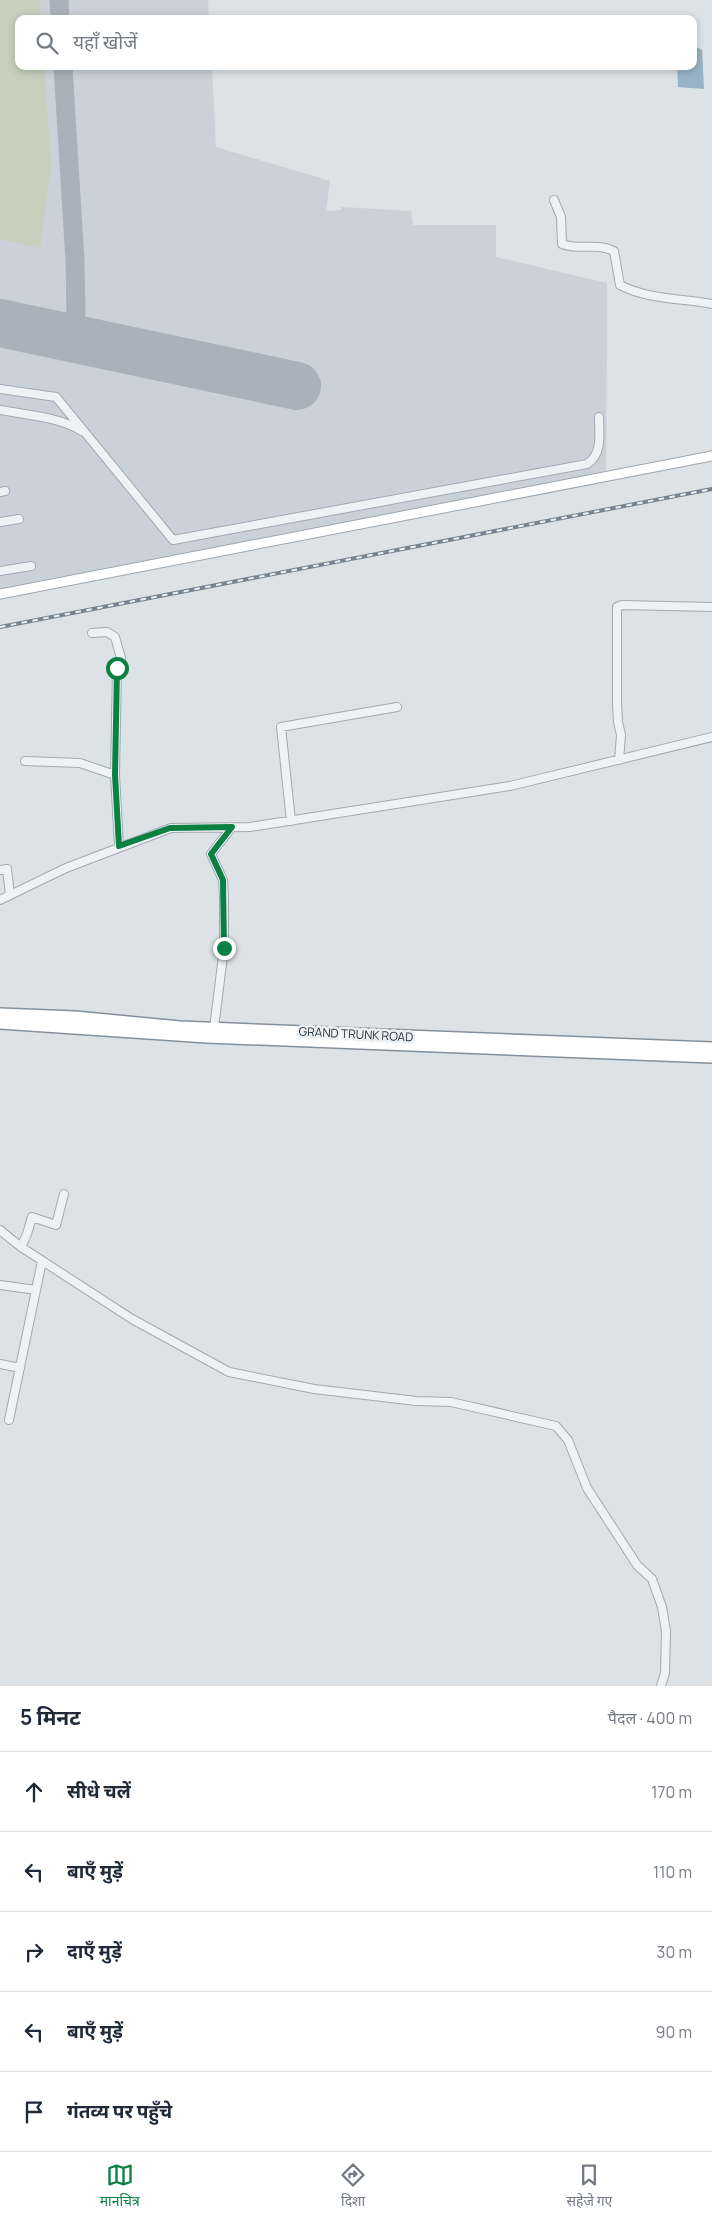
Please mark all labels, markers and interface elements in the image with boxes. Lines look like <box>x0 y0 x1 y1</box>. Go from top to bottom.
search box <box>15 15 697 70</box>
icon: search <box>33 29 61 57</box>
text: यहाँ खोजें <box>73 29 137 55</box>
route start <box>106 657 129 680</box>
route end <box>213 937 236 960</box>
street label: GRAND TRUNK ROAD <box>298 1023 414 1045</box>
text: 5 मिनट <box>20 1703 81 1731</box>
text: पैदल · 400 m <box>608 1707 692 1729</box>
icon: ahead <box>20 1778 48 1806</box>
text: सीधे चलें <box>67 1778 131 1804</box>
text: 170 m <box>651 1781 692 1803</box>
icon: left <box>20 1858 48 1886</box>
text: बाएँ मुड़ें <box>67 1858 123 1884</box>
text: 110 m <box>653 1861 692 1883</box>
icon: right <box>20 1938 48 1966</box>
text: दाएँ मुड़ें <box>67 1938 122 1964</box>
text: 30 m <box>657 1941 692 1963</box>
icon: left <box>20 2018 48 2046</box>
text: बाएँ मुड़ें <box>67 2018 123 2044</box>
text: 90 m <box>656 2021 692 2043</box>
icon: arrive <box>20 2098 48 2126</box>
text: गंतव्य पर पहुँचे <box>67 2098 172 2124</box>
tab: मानचित्र <box>100 2161 140 2212</box>
tab: दिशा <box>339 2161 367 2212</box>
tab: सहेजे गए <box>567 2161 612 2212</box>

